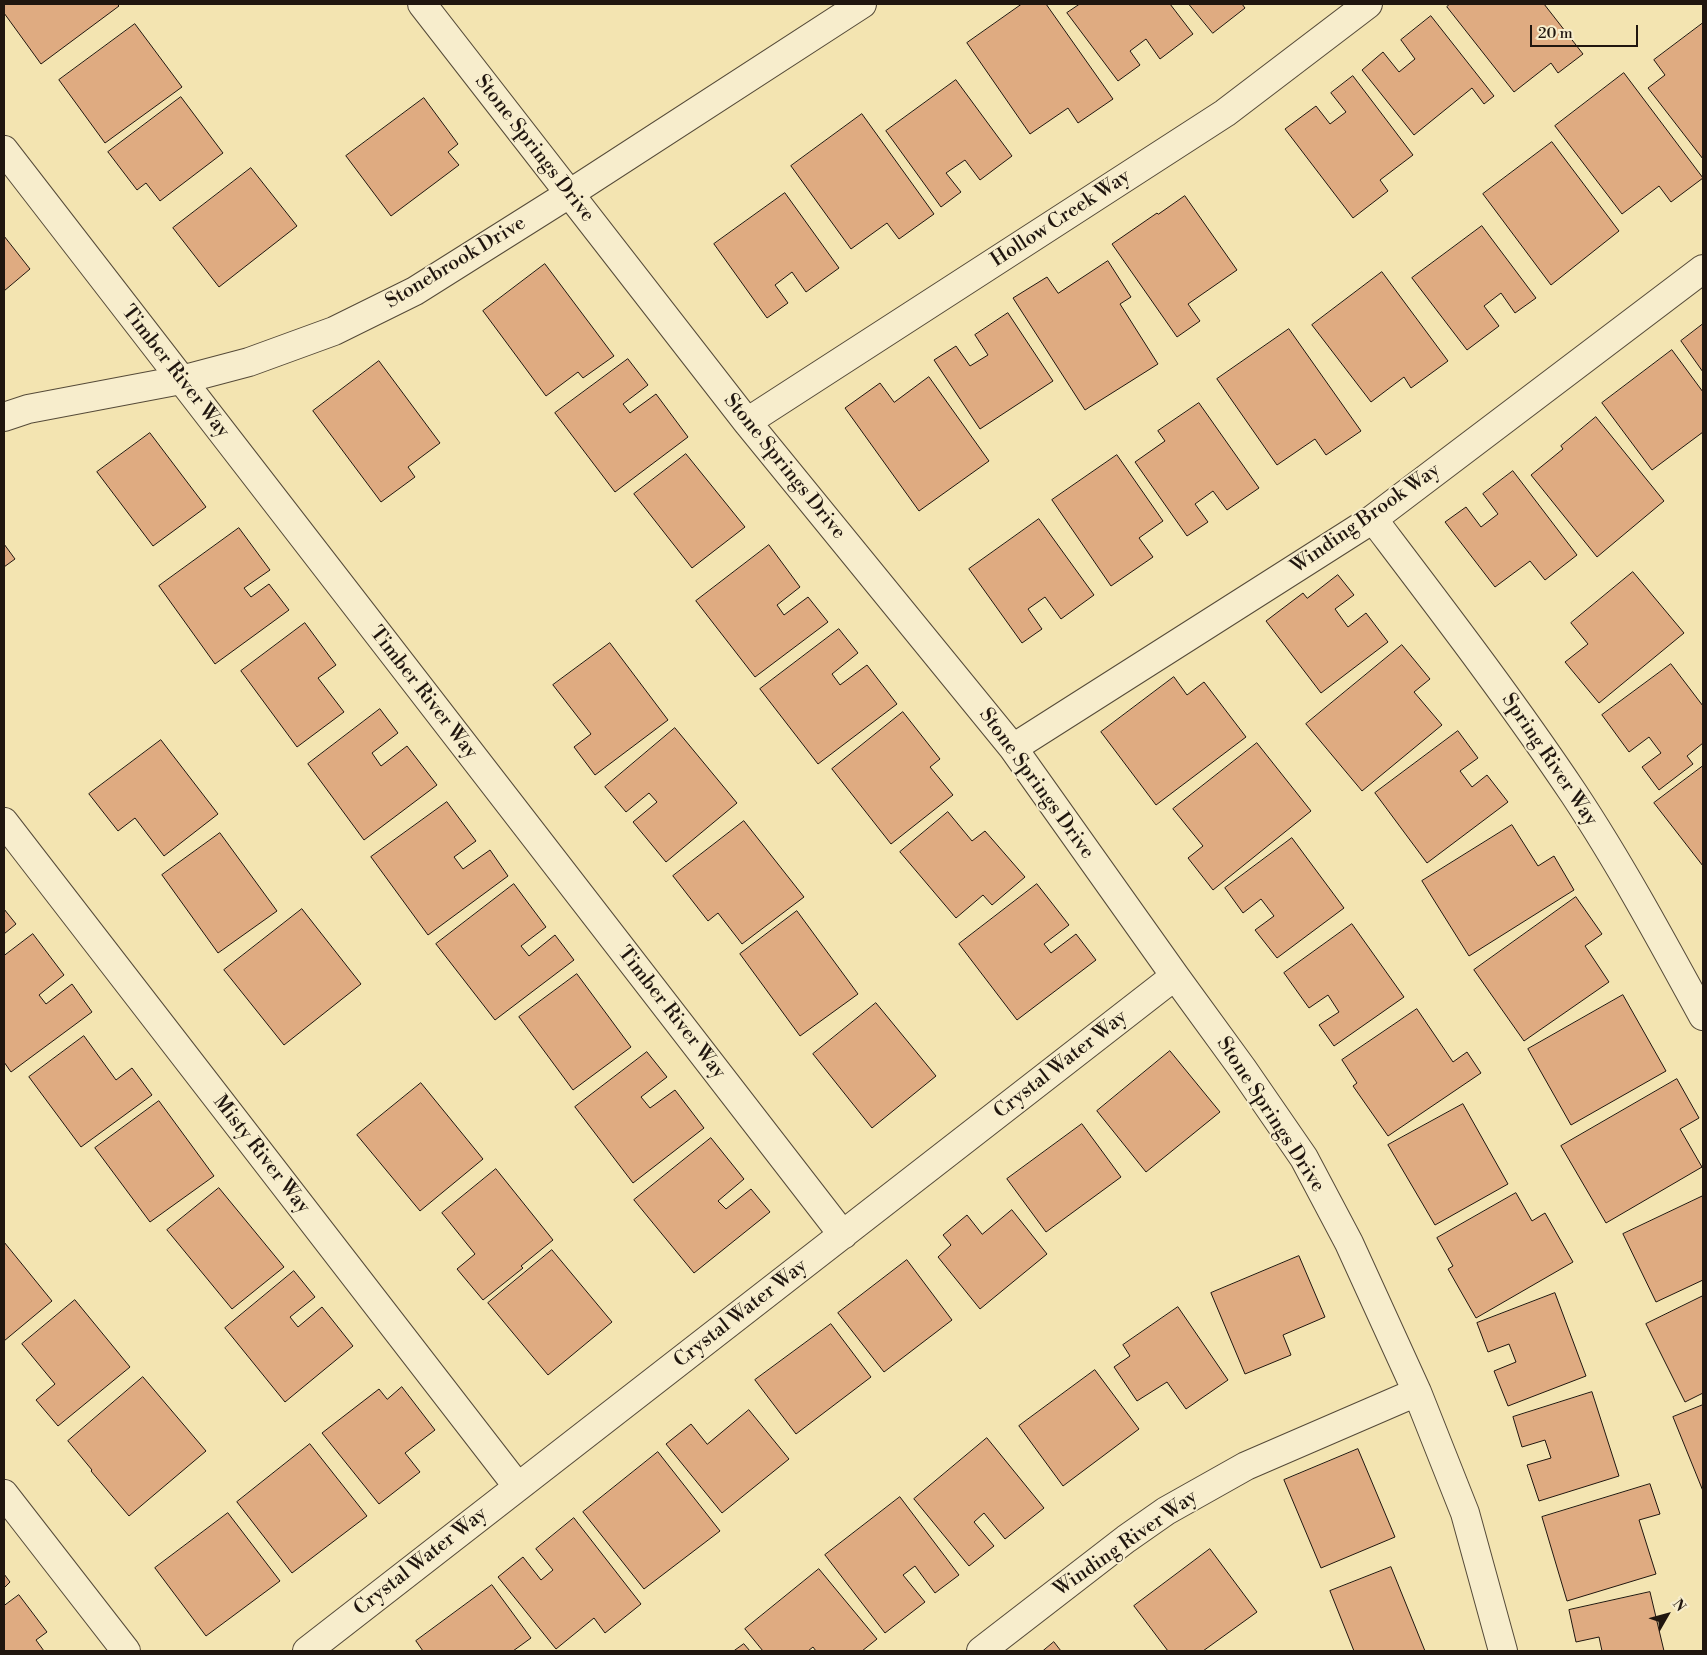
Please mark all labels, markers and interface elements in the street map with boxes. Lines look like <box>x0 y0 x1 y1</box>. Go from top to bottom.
scale bar <box>1532 15 1640 47</box>
text: 20 m <box>1538 24 1573 43</box>
street label: Stone Springs Drive <box>469 71 599 227</box>
street label: Hollow Creek Way <box>987 165 1135 273</box>
street label: Stonebrook Drive <box>382 212 530 314</box>
street label: Timber River Way <box>116 301 234 443</box>
street label: Stone Springs Drive <box>718 389 850 545</box>
street label: Winding Brook Way <box>1287 459 1445 579</box>
street label: Timber River Way <box>364 622 482 764</box>
street label: Spring River Way <box>1496 689 1602 831</box>
street label: Stone Springs Drive <box>973 704 1099 864</box>
street label: Timber River Way <box>612 942 730 1084</box>
street label: Crystal Water Way <box>990 1005 1132 1125</box>
street label: Stone Springs Drive <box>1211 1033 1329 1197</box>
street label: Misty River Way <box>207 1091 315 1219</box>
street label: Crystal Water Way <box>670 1254 812 1374</box>
street label: Winding River Way <box>1050 1485 1202 1603</box>
street label: Crystal Water Way <box>350 1502 492 1622</box>
north arrow <box>1642 1590 1692 1640</box>
text: N <box>1668 1596 1689 1616</box>

